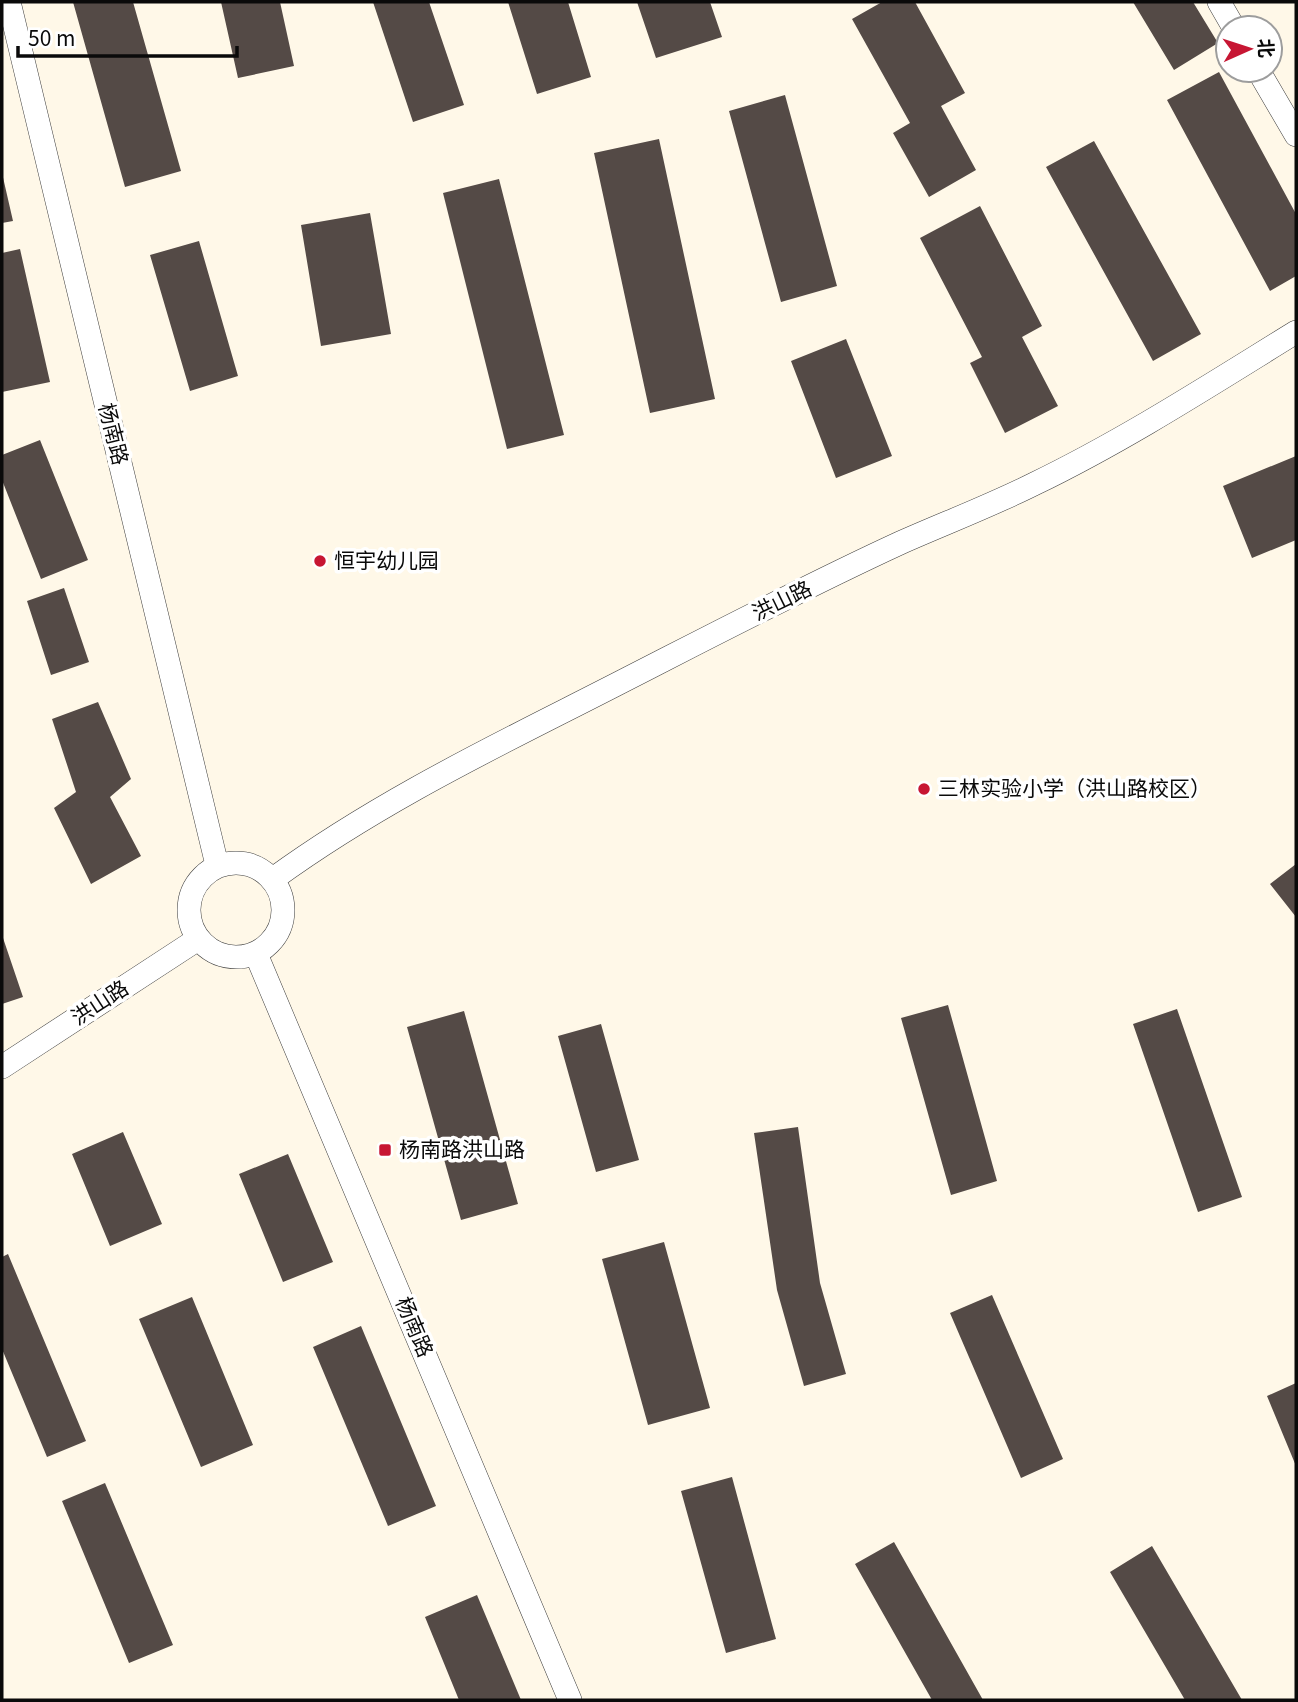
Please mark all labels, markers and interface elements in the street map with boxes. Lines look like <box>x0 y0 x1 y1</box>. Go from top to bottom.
scale bar <box>18 14 236 58</box>
north arrow <box>1214 14 1284 84</box>
text: 50 m <box>28 22 75 52</box>
text: 北 <box>1253 38 1281 58</box>
street label: 杨南路 <box>93 399 137 468</box>
place label: 恒宇幼儿园 <box>334 544 439 574</box>
marker: 恒宇幼儿园 <box>312 553 328 569</box>
street label: 洪山路 <box>746 572 816 626</box>
place label: 三林实验小学（洪山路校区） <box>938 772 1211 802</box>
marker: 三林实验小学（洪山路校区） <box>916 781 932 797</box>
street label: 洪山路 <box>64 972 133 1031</box>
place label: 杨南路洪山路 <box>399 1133 525 1163</box>
marker: 杨南路洪山路 <box>377 1142 393 1158</box>
street label: 杨南路 <box>390 1291 442 1361</box>

